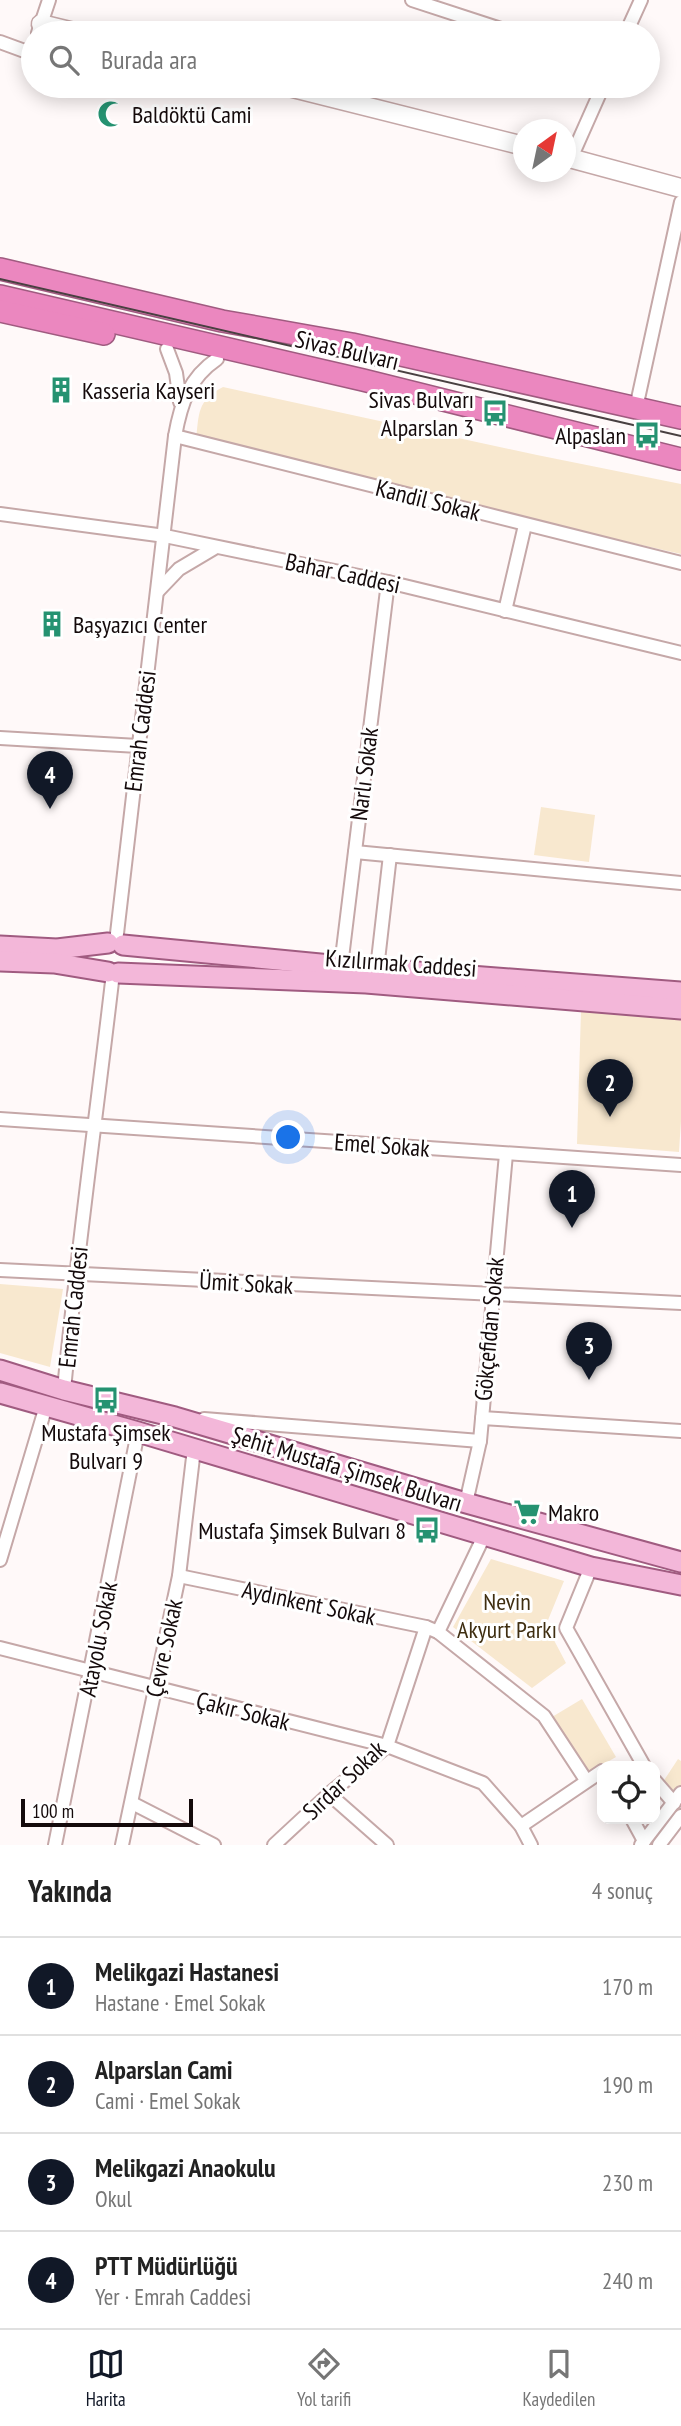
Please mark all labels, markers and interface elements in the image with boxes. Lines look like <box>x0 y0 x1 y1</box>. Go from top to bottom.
search box <box>21 21 660 98</box>
icon: search <box>45 41 83 79</box>
text: Burada ara <box>101 43 197 76</box>
mosque icon: Baldöktü Cami <box>96 99 126 129</box>
place label: Baldöktü Cami <box>132 99 252 130</box>
north arrow <box>513 119 576 182</box>
street label: Sivas Bulvarı <box>292 323 402 377</box>
building icon: Kasseria Kayseri <box>46 375 76 405</box>
place label: Kasseria Kayseri <box>82 375 215 406</box>
place label: Sivas Bulvarı Alparslan 3 <box>368 384 474 443</box>
bus stop icon: Sivas Bulvarı Alparslan 3 <box>480 398 510 428</box>
place label: Alpaslan <box>555 420 626 451</box>
bus stop icon: Alpaslan <box>632 420 662 450</box>
street label: Kandil Sokak <box>373 472 484 528</box>
street label: Bahar Caddesi <box>283 546 403 600</box>
building icon: Başyazıcı Center <box>37 609 67 639</box>
place label: Başyazıcı Center <box>73 609 207 640</box>
street label: Emrah Caddesi <box>117 669 163 793</box>
street label: Narlı Sokak <box>343 725 385 822</box>
pin: 4 <box>27 751 73 809</box>
street label: Kızılırmak Caddesi <box>324 942 478 984</box>
pin: 2 <box>587 1059 633 1117</box>
your location <box>271 1120 305 1154</box>
street label: Emel Sokak <box>333 1126 431 1164</box>
pin: 1 <box>549 1170 595 1228</box>
street label: Emrah Caddesi <box>51 1245 95 1369</box>
street label: Gökçefidan Sokak <box>467 1255 511 1402</box>
street label: Ümit Sokak <box>198 1265 294 1301</box>
pin: 3 <box>566 1322 612 1380</box>
bus stop icon: Mustafa Şimsek Bulvarı 9 <box>91 1385 121 1415</box>
place label: Mustafa Şimsek Bulvarı 9 <box>41 1417 171 1476</box>
street label: Şehit Mustafa Şimsek Bulvarı <box>228 1419 466 1519</box>
supermarket icon: Makro <box>512 1497 542 1527</box>
place label: Makro <box>548 1497 599 1528</box>
place label: Mustafa Şimsek Bulvarı 8 <box>198 1515 406 1546</box>
bus stop icon: Mustafa Şimsek Bulvarı 8 <box>412 1515 442 1545</box>
street label: Aydınkent Sokak <box>239 1574 379 1632</box>
street label: Atayolu Sokak <box>72 1578 124 1699</box>
park label: Nevin Akyurt Parkı <box>457 1586 557 1645</box>
street label: Çevre Sokak <box>138 1595 190 1700</box>
street label: Çakır Sokak <box>193 1684 294 1738</box>
street label: Sırdar Sokak <box>296 1733 393 1826</box>
map controls <box>597 1761 660 1824</box>
button: locate <box>597 1761 660 1824</box>
scale bar <box>21 1796 192 1828</box>
text: 100 m <box>32 1799 74 1823</box>
text: Yakında <box>28 1871 112 1910</box>
text: 4 sonuç <box>592 1876 653 1905</box>
text: Melikgazi Hastanesi <box>95 1955 279 1988</box>
text: 1 <box>46 1972 57 2001</box>
text: 170 m <box>602 1972 653 2001</box>
text: Hastane · Emel Sokak <box>95 1988 265 2017</box>
text: Alparslan Cami <box>95 2053 233 2086</box>
text: 2 <box>46 2070 57 2099</box>
text: 190 m <box>602 2070 653 2099</box>
text: Cami · Emel Sokak <box>95 2086 240 2115</box>
text: Melikgazi Anaokulu <box>95 2151 276 2184</box>
text: 3 <box>46 2168 57 2197</box>
text: 230 m <box>602 2168 653 2197</box>
text: Okul <box>95 2184 132 2213</box>
text: PTT Müdürlüğü <box>95 2249 238 2282</box>
text: 4 <box>46 2266 57 2295</box>
text: 240 m <box>602 2266 653 2295</box>
text: Yer · Emrah Caddesi <box>95 2282 251 2311</box>
tab: Harita <box>86 2345 126 2411</box>
tab: Yol tarifi <box>297 2345 351 2411</box>
tab: Kaydedilen <box>523 2345 595 2411</box>

